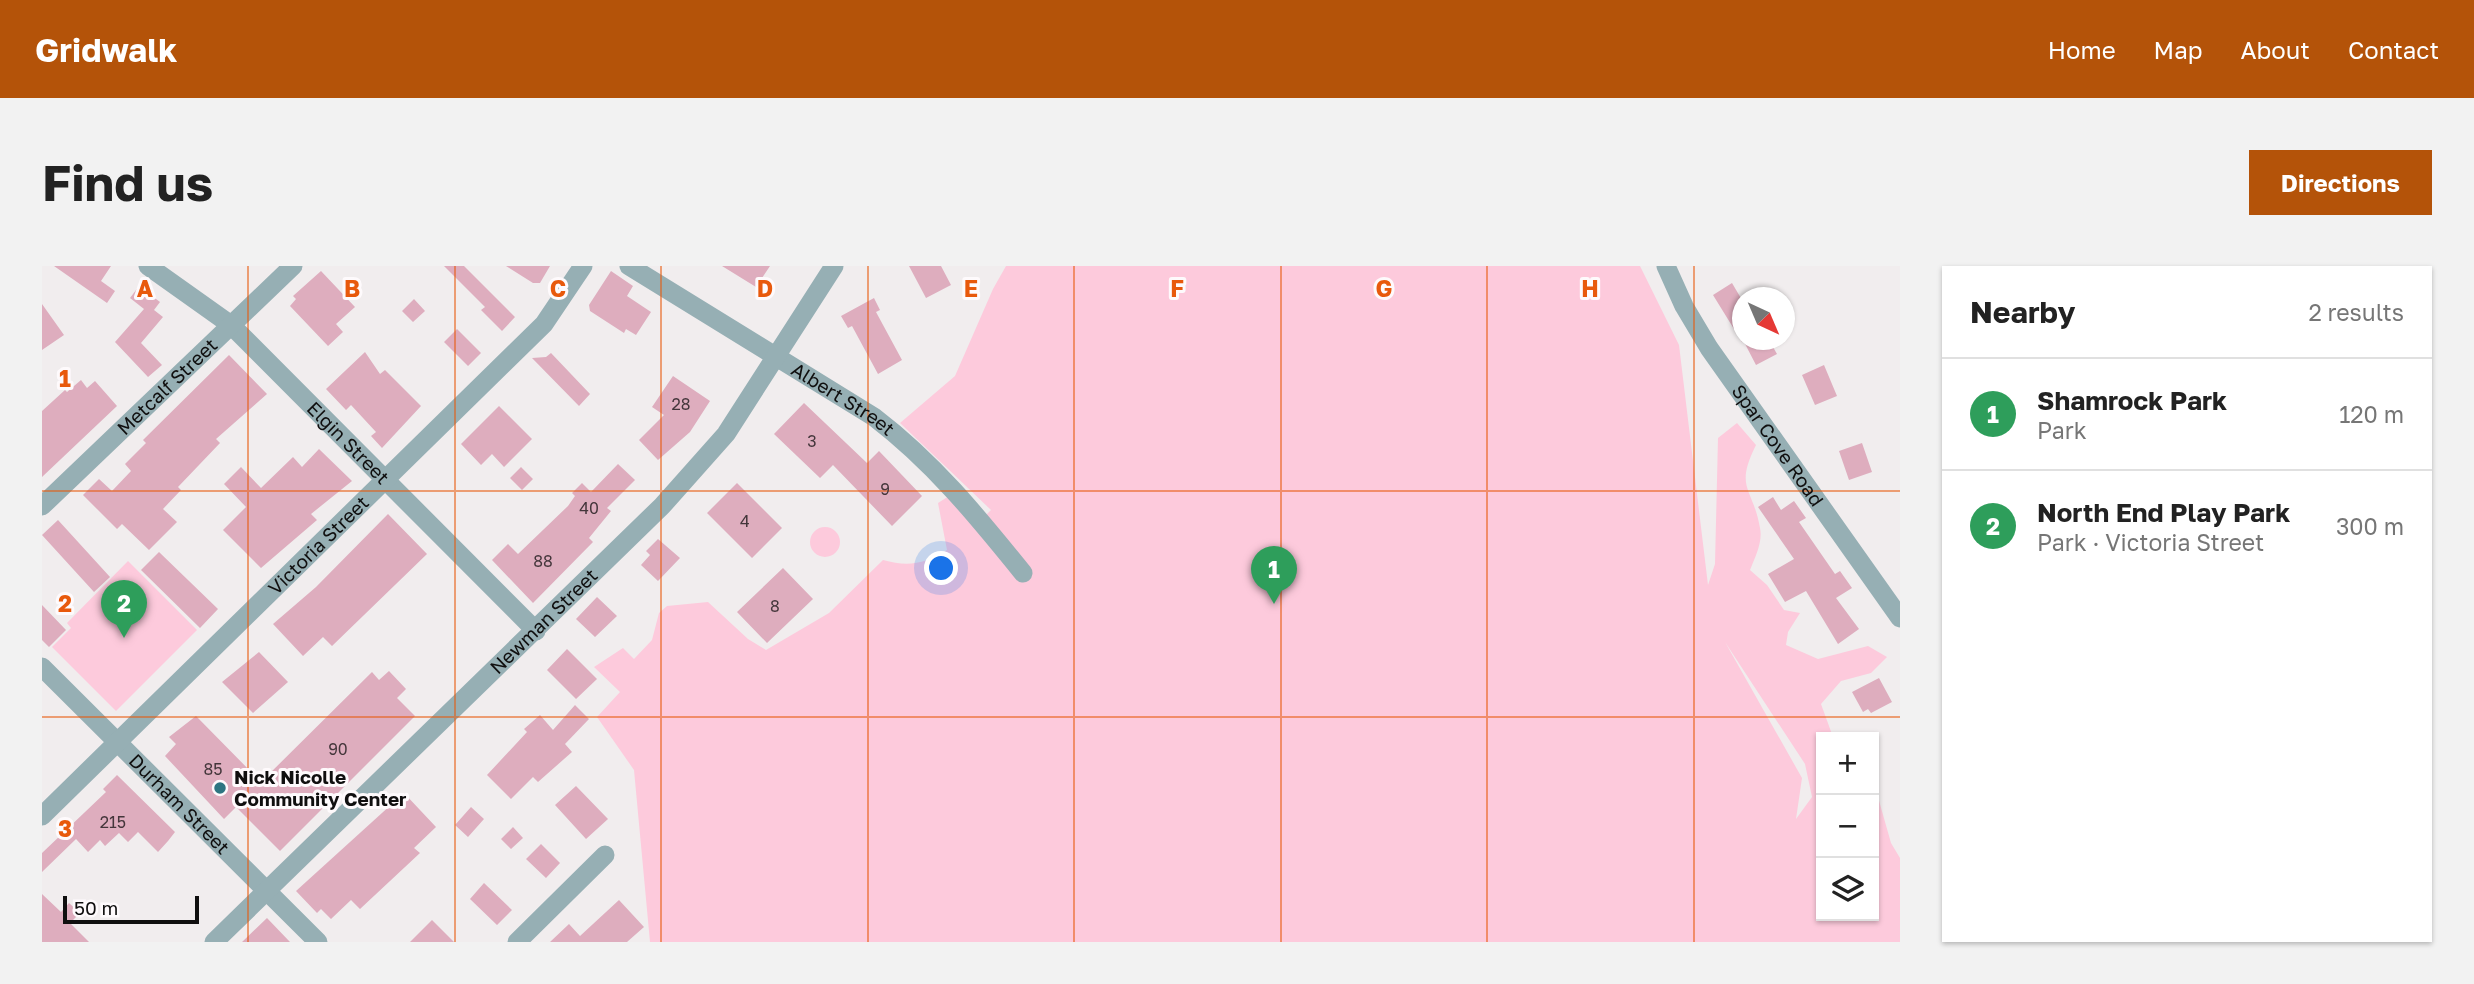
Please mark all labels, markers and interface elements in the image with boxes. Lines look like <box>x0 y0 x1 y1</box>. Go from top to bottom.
text: Gridwalk <box>35 30 177 69</box>
text: Home <box>2048 35 2116 64</box>
text: Map <box>2154 35 2203 64</box>
text: About <box>2241 35 2310 64</box>
text: Contact <box>2348 35 2439 64</box>
button: Directions <box>2249 150 2432 215</box>
text: Find us <box>42 153 213 212</box>
text: A <box>137 274 154 302</box>
text: B <box>344 274 360 302</box>
text: C <box>550 274 566 302</box>
text: D <box>757 274 773 302</box>
text: E <box>964 274 978 302</box>
text: F <box>1170 274 1184 302</box>
text: G <box>1376 274 1392 302</box>
text: H <box>1581 274 1599 302</box>
north arrow <box>1732 287 1795 350</box>
text: Nearby <box>1970 294 2075 330</box>
text: 2 results <box>2308 298 2404 326</box>
street label: Metcalf Street <box>112 333 222 439</box>
street label: Albert Street <box>788 357 900 440</box>
text: 1 <box>59 364 71 392</box>
street label: Spar Cove Road <box>1727 380 1829 510</box>
text: Shamrock Park <box>2037 385 2227 416</box>
house number: 28 <box>671 394 691 414</box>
street label: Elgin Street <box>303 396 395 488</box>
text: 1 <box>1987 400 1999 428</box>
text: 120 m <box>2339 400 2404 428</box>
text: Park <box>2037 416 2087 444</box>
house number: 3 <box>807 431 817 451</box>
house number: 9 <box>880 479 890 499</box>
street label: Victoria Street <box>263 491 373 599</box>
text: North End Play Park <box>2037 497 2290 528</box>
house number: 40 <box>579 498 599 518</box>
house number: 4 <box>740 511 750 531</box>
text: 2 <box>1986 512 2000 540</box>
text: 300 m <box>2336 512 2404 540</box>
text: Park · Victoria Street <box>2037 528 2264 556</box>
pin: 1 <box>1251 546 1297 604</box>
house number: 88 <box>533 551 553 571</box>
your location <box>924 551 958 585</box>
street label: Newman Street <box>485 563 602 678</box>
pin: 2 <box>101 580 147 638</box>
text: 2 <box>58 589 72 617</box>
house number: 8 <box>770 596 780 616</box>
map controls <box>1816 732 1879 921</box>
button: + <box>1816 732 1879 795</box>
house number: 90 <box>328 739 348 759</box>
street label: Durham Street <box>125 749 235 859</box>
house number: 85 <box>203 759 223 779</box>
place label: Nick Nicolle Community Center <box>234 765 407 810</box>
marker: Nick Nicolle Community Center <box>212 780 228 796</box>
button: − <box>1816 795 1879 858</box>
house number: 215 <box>100 812 126 832</box>
text: 3 <box>58 814 72 842</box>
button: layers <box>1816 858 1879 921</box>
scale bar <box>63 893 200 925</box>
text: 50 m <box>74 896 118 919</box>

